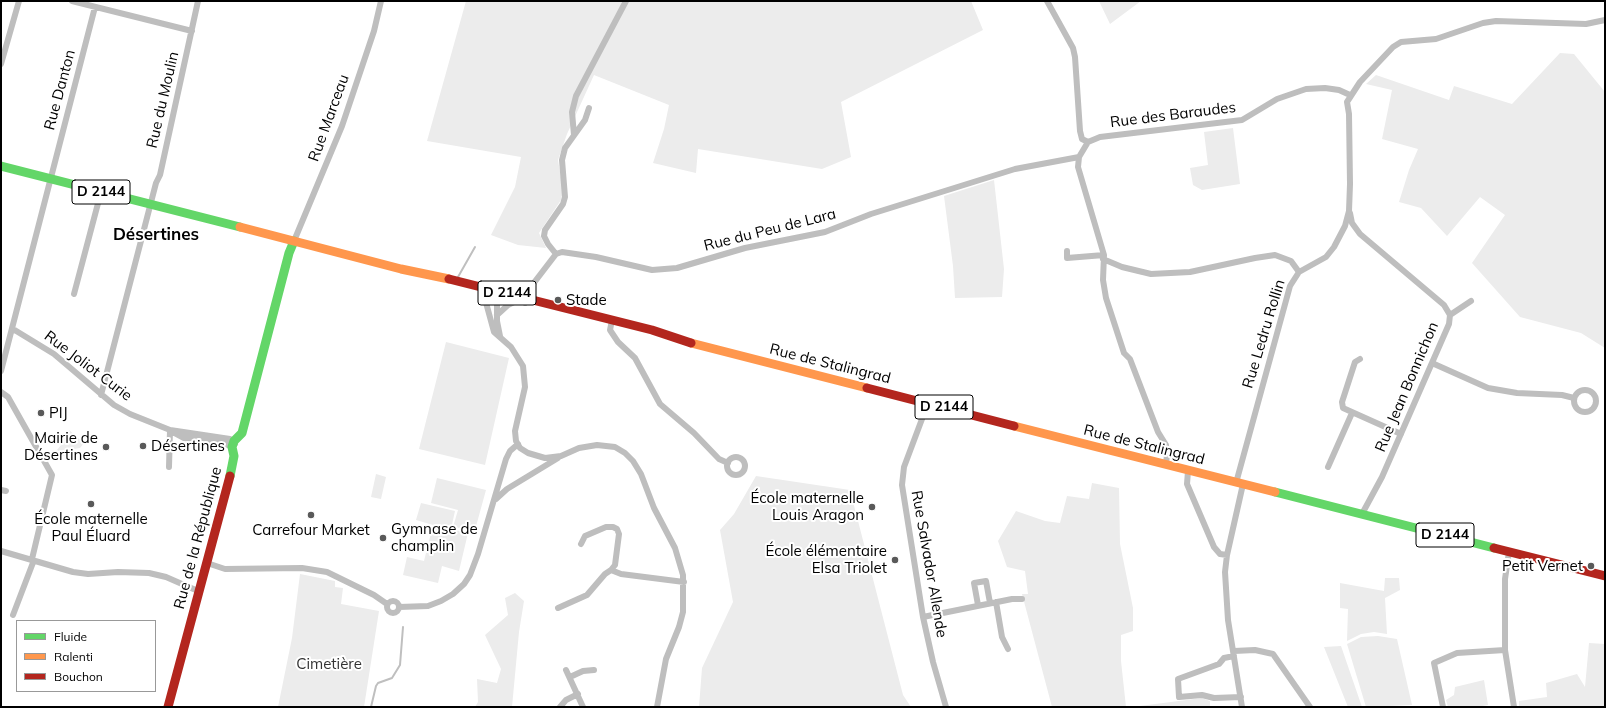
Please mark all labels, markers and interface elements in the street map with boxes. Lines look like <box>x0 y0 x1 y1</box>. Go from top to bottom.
street label: Rue Danton <box>41 48 79 132</box>
street label: Rue du Moulin <box>143 50 183 150</box>
street label: Rue Marceau <box>305 72 353 164</box>
street label: Rue des Baraudes <box>1109 98 1237 132</box>
road number: D 2144 <box>72 180 130 204</box>
street label: Rue du Peu de Lara <box>702 205 838 255</box>
district label: Désertines <box>113 225 199 245</box>
street label: Rue Ledru Rollin <box>1239 278 1289 390</box>
road number: D 2144 <box>478 281 536 305</box>
place label: Stade <box>566 291 607 309</box>
marker: Stade <box>553 295 563 305</box>
street label: Rue Jean Bonnichon <box>1371 319 1443 455</box>
street label: Rue Joliot Curie <box>41 327 135 405</box>
street label: Rue de Stalingrad <box>768 340 892 388</box>
road number: D 2144 <box>915 395 973 419</box>
place label: PIJ <box>49 404 68 422</box>
marker: PIJ <box>36 408 46 418</box>
street label: Rue de Stalingrad <box>1082 421 1206 469</box>
place label: Mairie de Désertines <box>24 429 98 464</box>
place label: Désertines <box>151 437 225 455</box>
marker: Désertines <box>138 441 148 451</box>
marker: Mairie de Désertines <box>101 442 111 452</box>
street label: Rue de la République <box>170 465 226 611</box>
place label: École maternelle Louis Aragon <box>751 489 864 524</box>
street label: Rue Salvador Allende <box>907 489 951 639</box>
marker: École maternelle Paul Éluard <box>86 499 96 509</box>
marker: École maternelle Louis Aragon <box>867 502 877 512</box>
place label: École maternelle Paul Éluard <box>34 510 148 545</box>
marker: Carrefour Market <box>306 510 316 520</box>
place label: Gymnase de champlin <box>391 520 478 555</box>
place label: Carrefour Market <box>252 521 370 539</box>
road number: D 2144 <box>1416 523 1474 547</box>
marker: Gymnase de champlin <box>378 533 388 543</box>
place label: École élémentaire Elsa Triolet <box>765 542 887 577</box>
marker: École élémentaire Elsa Triolet <box>890 555 900 565</box>
place label: Petit Vernet <box>1502 557 1583 575</box>
marker: Petit Vernet <box>1586 561 1596 571</box>
legend <box>16 620 156 692</box>
text: Fluide <box>54 629 87 644</box>
text: Ralenti <box>54 649 93 664</box>
park label: Cimetière <box>296 655 362 673</box>
text: Bouchon <box>54 669 103 684</box>

